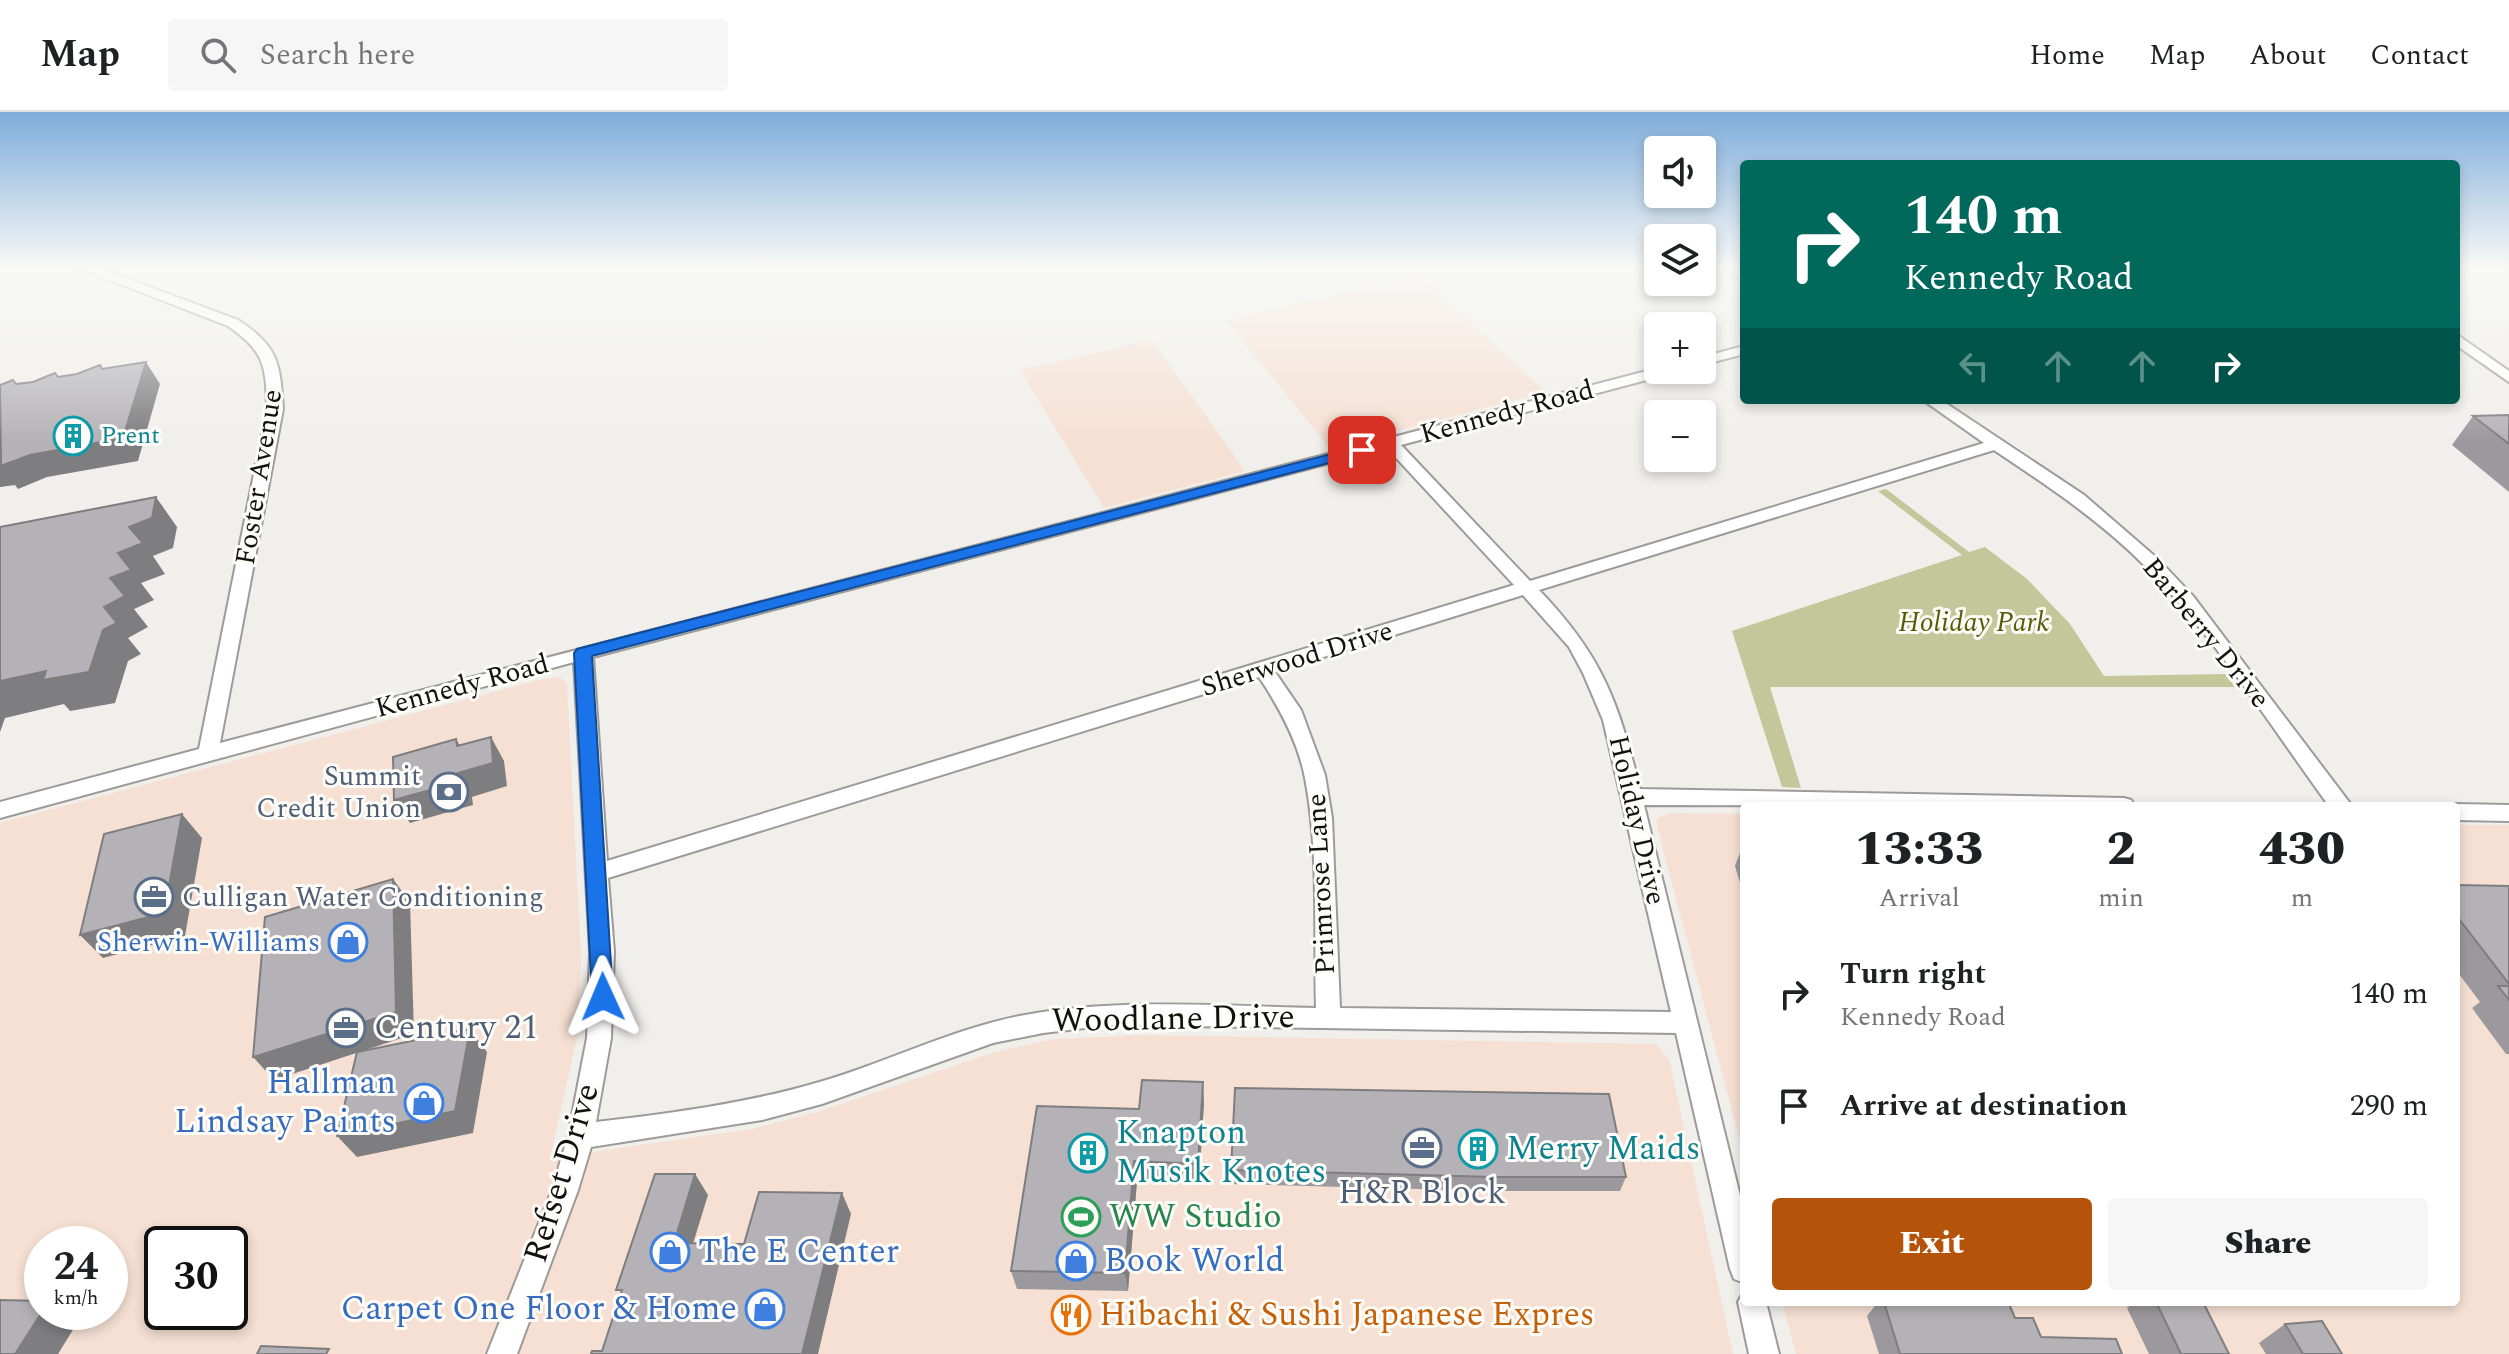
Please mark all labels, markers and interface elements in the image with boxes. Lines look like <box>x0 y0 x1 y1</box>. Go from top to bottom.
search box <box>168 19 728 91</box>
text: Map <box>40 26 120 84</box>
text: Search here <box>260 32 415 78</box>
icon: search <box>196 33 240 77</box>
text: Home <box>2029 34 2105 77</box>
text: Map <box>2149 34 2205 77</box>
text: About <box>2249 34 2326 77</box>
text: Contact <box>2370 34 2469 77</box>
map controls <box>1644 136 1716 472</box>
button: sound <box>1644 136 1716 208</box>
text: 140 m <box>1904 174 2063 259</box>
icon: right <box>1772 192 1876 296</box>
button: layers <box>1644 224 1716 296</box>
text: Kennedy Road <box>1904 251 2133 306</box>
button: + <box>1644 312 1716 384</box>
icon: left <box>1952 344 1996 388</box>
icon: ahead <box>2036 344 2080 388</box>
icon: ahead <box>2120 344 2164 388</box>
icon: right <box>2204 344 2248 388</box>
street label: Kennedy Road <box>1415 368 1599 456</box>
street label: Foster Avenue <box>224 386 294 568</box>
button: − <box>1644 400 1716 472</box>
building icon: Prent <box>52 415 94 457</box>
pin <box>1328 416 1396 484</box>
place label: Prent <box>101 418 160 454</box>
icon: arrive <box>1340 428 1384 472</box>
street label: Barberry Drive <box>2131 548 2281 718</box>
park label: Holiday Park <box>1898 601 2050 644</box>
street label: Sherwood Drive <box>1196 609 1398 709</box>
street label: Kennedy Road <box>370 642 554 730</box>
street label: Holiday Drive <box>1597 731 1677 909</box>
place label: Summit Credit Union <box>256 755 421 830</box>
bank icon: Summit Credit Union <box>428 771 470 813</box>
street label: Primrose Lane <box>1295 792 1347 976</box>
text: 13:33 <box>1855 813 1984 886</box>
text: 2 <box>2107 813 2136 886</box>
text: 430 <box>2259 813 2345 886</box>
office icon: Culligan Water Conditioning <box>133 876 175 918</box>
place label: Culligan Water Conditioning <box>182 876 544 919</box>
text: Arrival <box>1879 878 1960 918</box>
text: min <box>2098 878 2144 918</box>
text: m <box>2291 878 2313 918</box>
place label: Sherwin-Williams <box>97 921 320 964</box>
shop icon: Sherwin-Williams <box>327 921 369 963</box>
text: Turn right <box>1840 951 1986 997</box>
position arrow <box>561 955 645 1039</box>
text: 140 m <box>2350 971 2428 1017</box>
icon: right <box>1772 972 1816 1016</box>
street label: Woodlane Drive <box>1051 991 1295 1047</box>
text: Kennedy Road <box>1840 997 2006 1037</box>
place label: Century 21 <box>374 1002 538 1054</box>
office icon: Century 21 <box>325 1007 367 1049</box>
place label: Hallman Lindsay Paints <box>174 1057 396 1148</box>
street label: Refset Drive <box>510 1077 614 1269</box>
shop icon: Hallman Lindsay Paints <box>403 1082 445 1124</box>
text: Arrive at destination <box>1840 1083 2127 1129</box>
text: 290 m <box>2350 1083 2428 1129</box>
icon: arrive <box>1772 1084 1816 1128</box>
place label: Knapton Musik Knotes <box>1116 1107 1326 1198</box>
place label: Merry Maids <box>1506 1123 1700 1175</box>
office icon: H&R Block <box>1401 1127 1443 1169</box>
building icon: Merry Maids <box>1457 1128 1499 1170</box>
building icon: Knapton Musik Knotes <box>1067 1132 1109 1174</box>
place label: H&R Block <box>1338 1167 1506 1219</box>
place label: WW Studio <box>1109 1191 1282 1243</box>
sports icon: WW Studio <box>1060 1196 1102 1238</box>
button: Exit <box>1772 1198 2092 1290</box>
button: Share <box>2108 1198 2428 1290</box>
speed limit sign: 30 <box>144 1226 248 1330</box>
place label: The E Center <box>698 1226 899 1278</box>
shop icon: The E Center <box>649 1231 691 1273</box>
place label: Book World <box>1104 1235 1285 1287</box>
text: 24 <box>54 1237 98 1298</box>
shop icon: Book World <box>1055 1240 1097 1282</box>
text: km/h <box>54 1283 99 1313</box>
place label: Carpet One Floor & Home <box>341 1283 737 1335</box>
shop icon: Carpet One Floor & Home <box>744 1288 786 1330</box>
place label: Hibachi & Sushi Japanese Expres <box>1099 1289 1595 1341</box>
restaurant icon: Hibachi & Sushi Japanese Expres <box>1050 1294 1092 1336</box>

